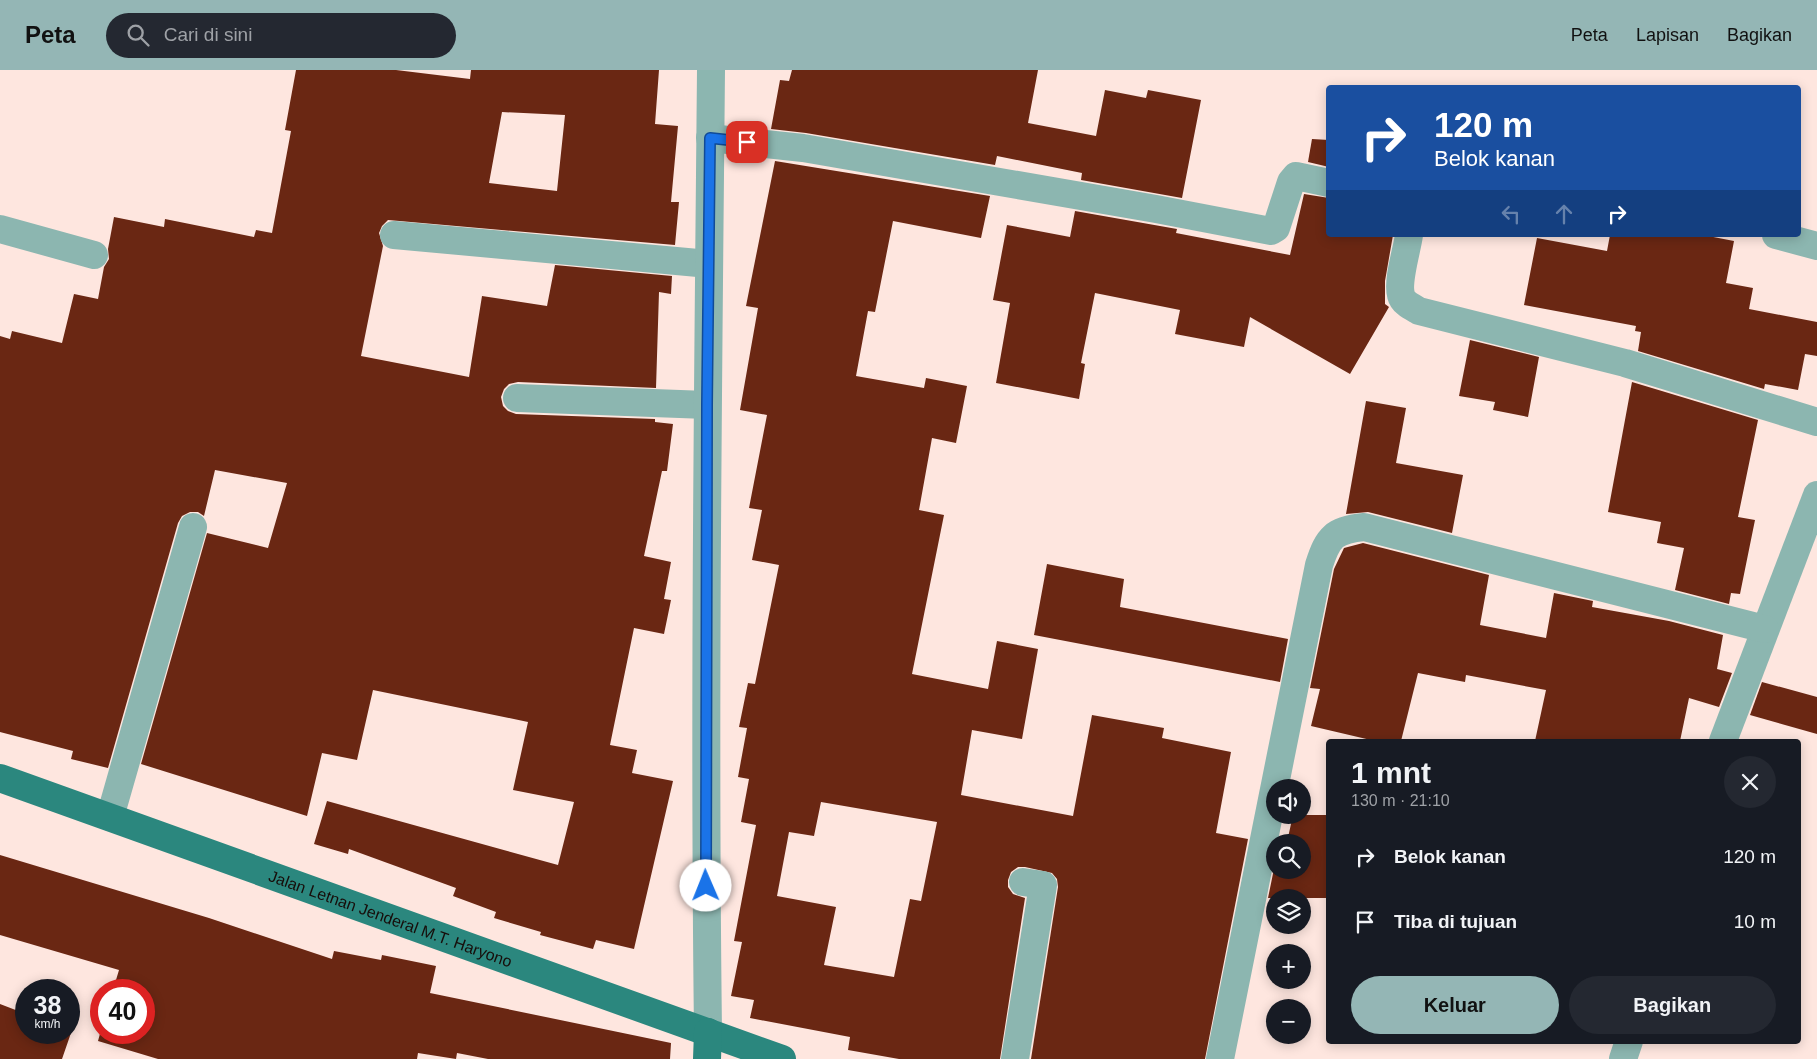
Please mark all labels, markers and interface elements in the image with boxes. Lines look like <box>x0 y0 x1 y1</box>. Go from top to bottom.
search box <box>106 13 456 58</box>
text: Peta <box>25 21 76 48</box>
icon: search <box>124 21 152 49</box>
text: Cari di sini <box>164 24 252 45</box>
text: Peta <box>1571 25 1608 45</box>
text: Lapisan <box>1636 25 1699 45</box>
text: Bagikan <box>1727 25 1792 45</box>
icon: right <box>1351 105 1416 170</box>
text: 120 m <box>1434 105 1533 144</box>
pin <box>726 121 768 163</box>
icon: arrive <box>733 128 761 156</box>
text: Belok kanan <box>1434 146 1555 171</box>
icon: left <box>1497 200 1525 228</box>
icon: ahead <box>1550 200 1578 228</box>
icon: right <box>1603 200 1631 228</box>
text: 1 mnt <box>1351 756 1431 789</box>
button: close <box>1724 756 1776 808</box>
map controls <box>1266 779 1311 1044</box>
button: sound <box>1266 779 1311 824</box>
text: 130 m · 21:10 <box>1351 792 1450 809</box>
button: search <box>1266 834 1311 879</box>
icon: right <box>1351 843 1379 871</box>
text: Belok kanan <box>1394 846 1506 867</box>
text: 120 m <box>1723 846 1776 867</box>
position arrow <box>679 859 731 911</box>
street label: Jalan Letnan Jenderal M.T. Haryono <box>266 867 514 970</box>
button: layers <box>1266 889 1311 934</box>
icon: arrive <box>1351 908 1379 936</box>
text: Tiba di tujuan <box>1394 911 1517 932</box>
text: 10 m <box>1734 911 1776 932</box>
button: + <box>1266 944 1311 989</box>
button: Keluar <box>1351 976 1559 1034</box>
button: Bagikan <box>1569 976 1776 1034</box>
speed limit sign: 40 <box>90 979 155 1044</box>
text: 38 <box>34 991 61 1019</box>
button: − <box>1266 999 1311 1044</box>
text: km/h <box>34 1017 61 1031</box>

